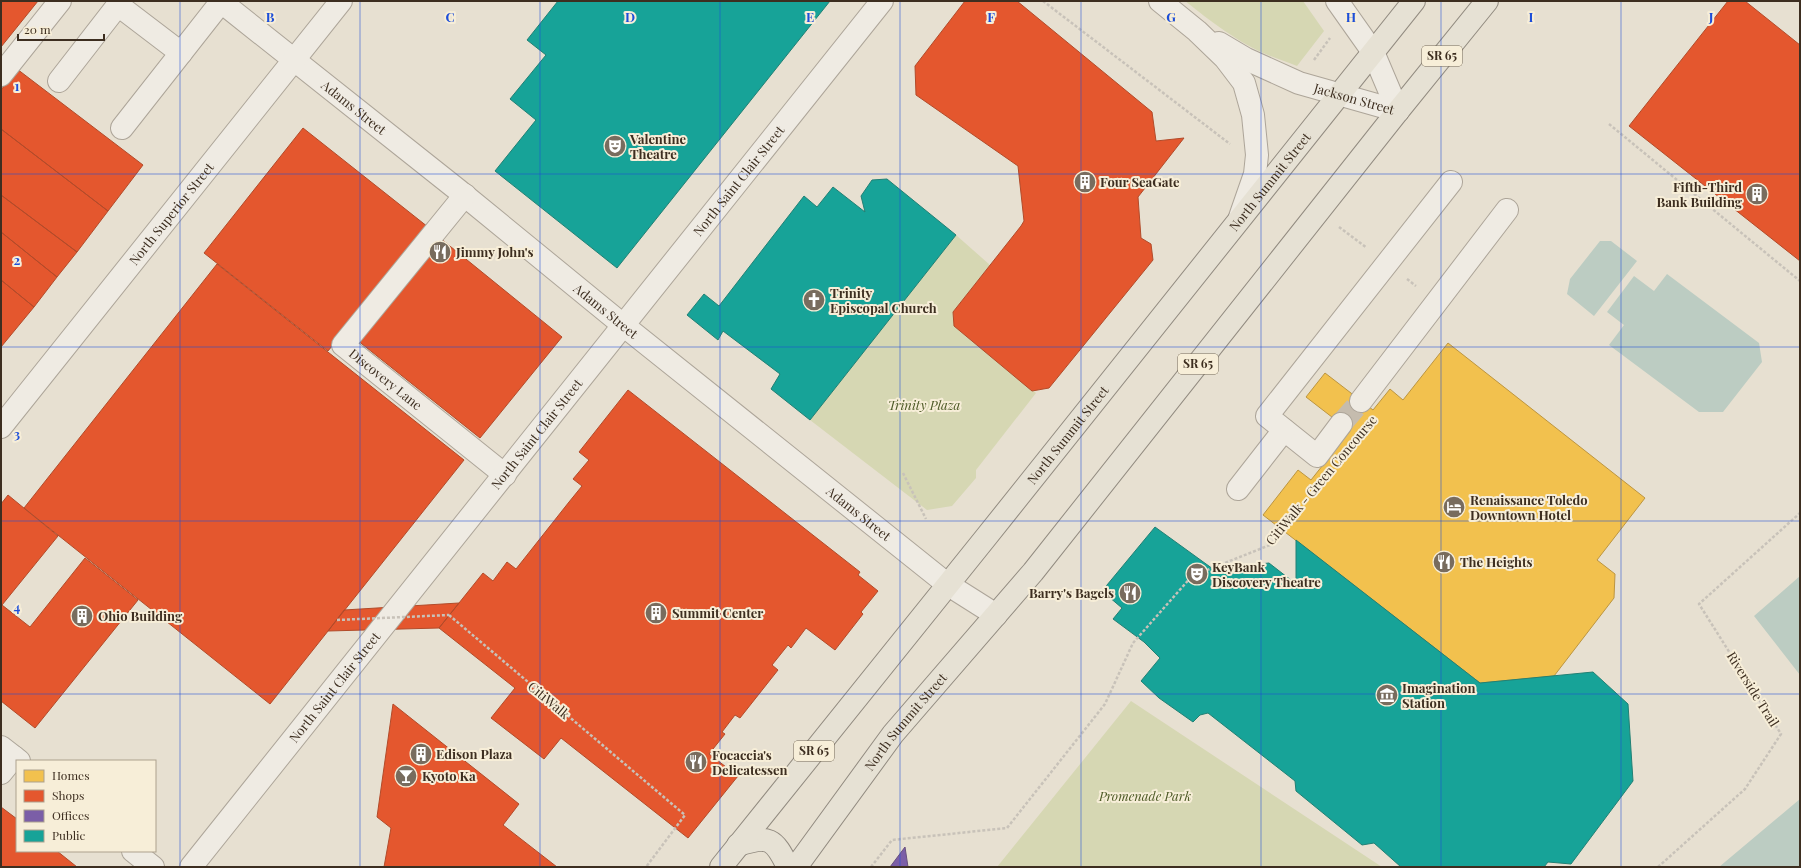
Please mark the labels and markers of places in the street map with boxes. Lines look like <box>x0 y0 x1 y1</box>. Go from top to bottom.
place label: Valentine Theatre <box>629 130 686 162</box>
theatre icon: Valentine Theatre <box>602 133 628 159</box>
building icon: Four SeaGate <box>1072 169 1098 195</box>
place label: Four SeaGate <box>1100 173 1180 190</box>
place label: Fifth-Third Bank Building <box>1656 178 1743 210</box>
building icon: Fifth-Third Bank Building <box>1744 181 1770 207</box>
restaurant icon: Jimmy John's <box>427 239 453 265</box>
place label: Jimmy John's <box>455 243 533 260</box>
place label: Trinity Episcopal Church <box>830 284 937 316</box>
church icon: Trinity Episcopal Church <box>801 287 827 313</box>
place label: Renaissance Toledo Downtown Hotel <box>1470 491 1588 523</box>
hotel icon: Renaissance Toledo Downtown Hotel <box>1441 494 1467 520</box>
restaurant icon: The Heights <box>1431 549 1457 575</box>
place label: The Heights <box>1460 553 1533 570</box>
place label: KeyBank Discovery Theatre <box>1212 558 1321 590</box>
theatre icon: KeyBank Discovery Theatre <box>1184 561 1210 587</box>
restaurant icon: Barry's Bagels <box>1117 580 1143 606</box>
place label: Barry's Bagels <box>1029 584 1114 601</box>
building icon: Summit Center <box>643 600 669 626</box>
building icon: Ohio Building <box>69 603 95 629</box>
place label: Summit Center <box>672 604 763 621</box>
place label: Ohio Building <box>98 607 183 624</box>
place label: Imagination Station <box>1402 679 1475 711</box>
museum icon: Imagination Station <box>1374 682 1400 708</box>
building icon: Edison Plaza <box>408 741 434 767</box>
place label: Edison Plaza <box>436 745 513 762</box>
place label: Focaccia's Delicatessen <box>712 746 788 778</box>
restaurant icon: Focaccia's Delicatessen <box>683 749 709 775</box>
bar icon: Kyoto Ka <box>393 763 419 789</box>
place label: Kyoto Ka <box>422 767 476 784</box>

